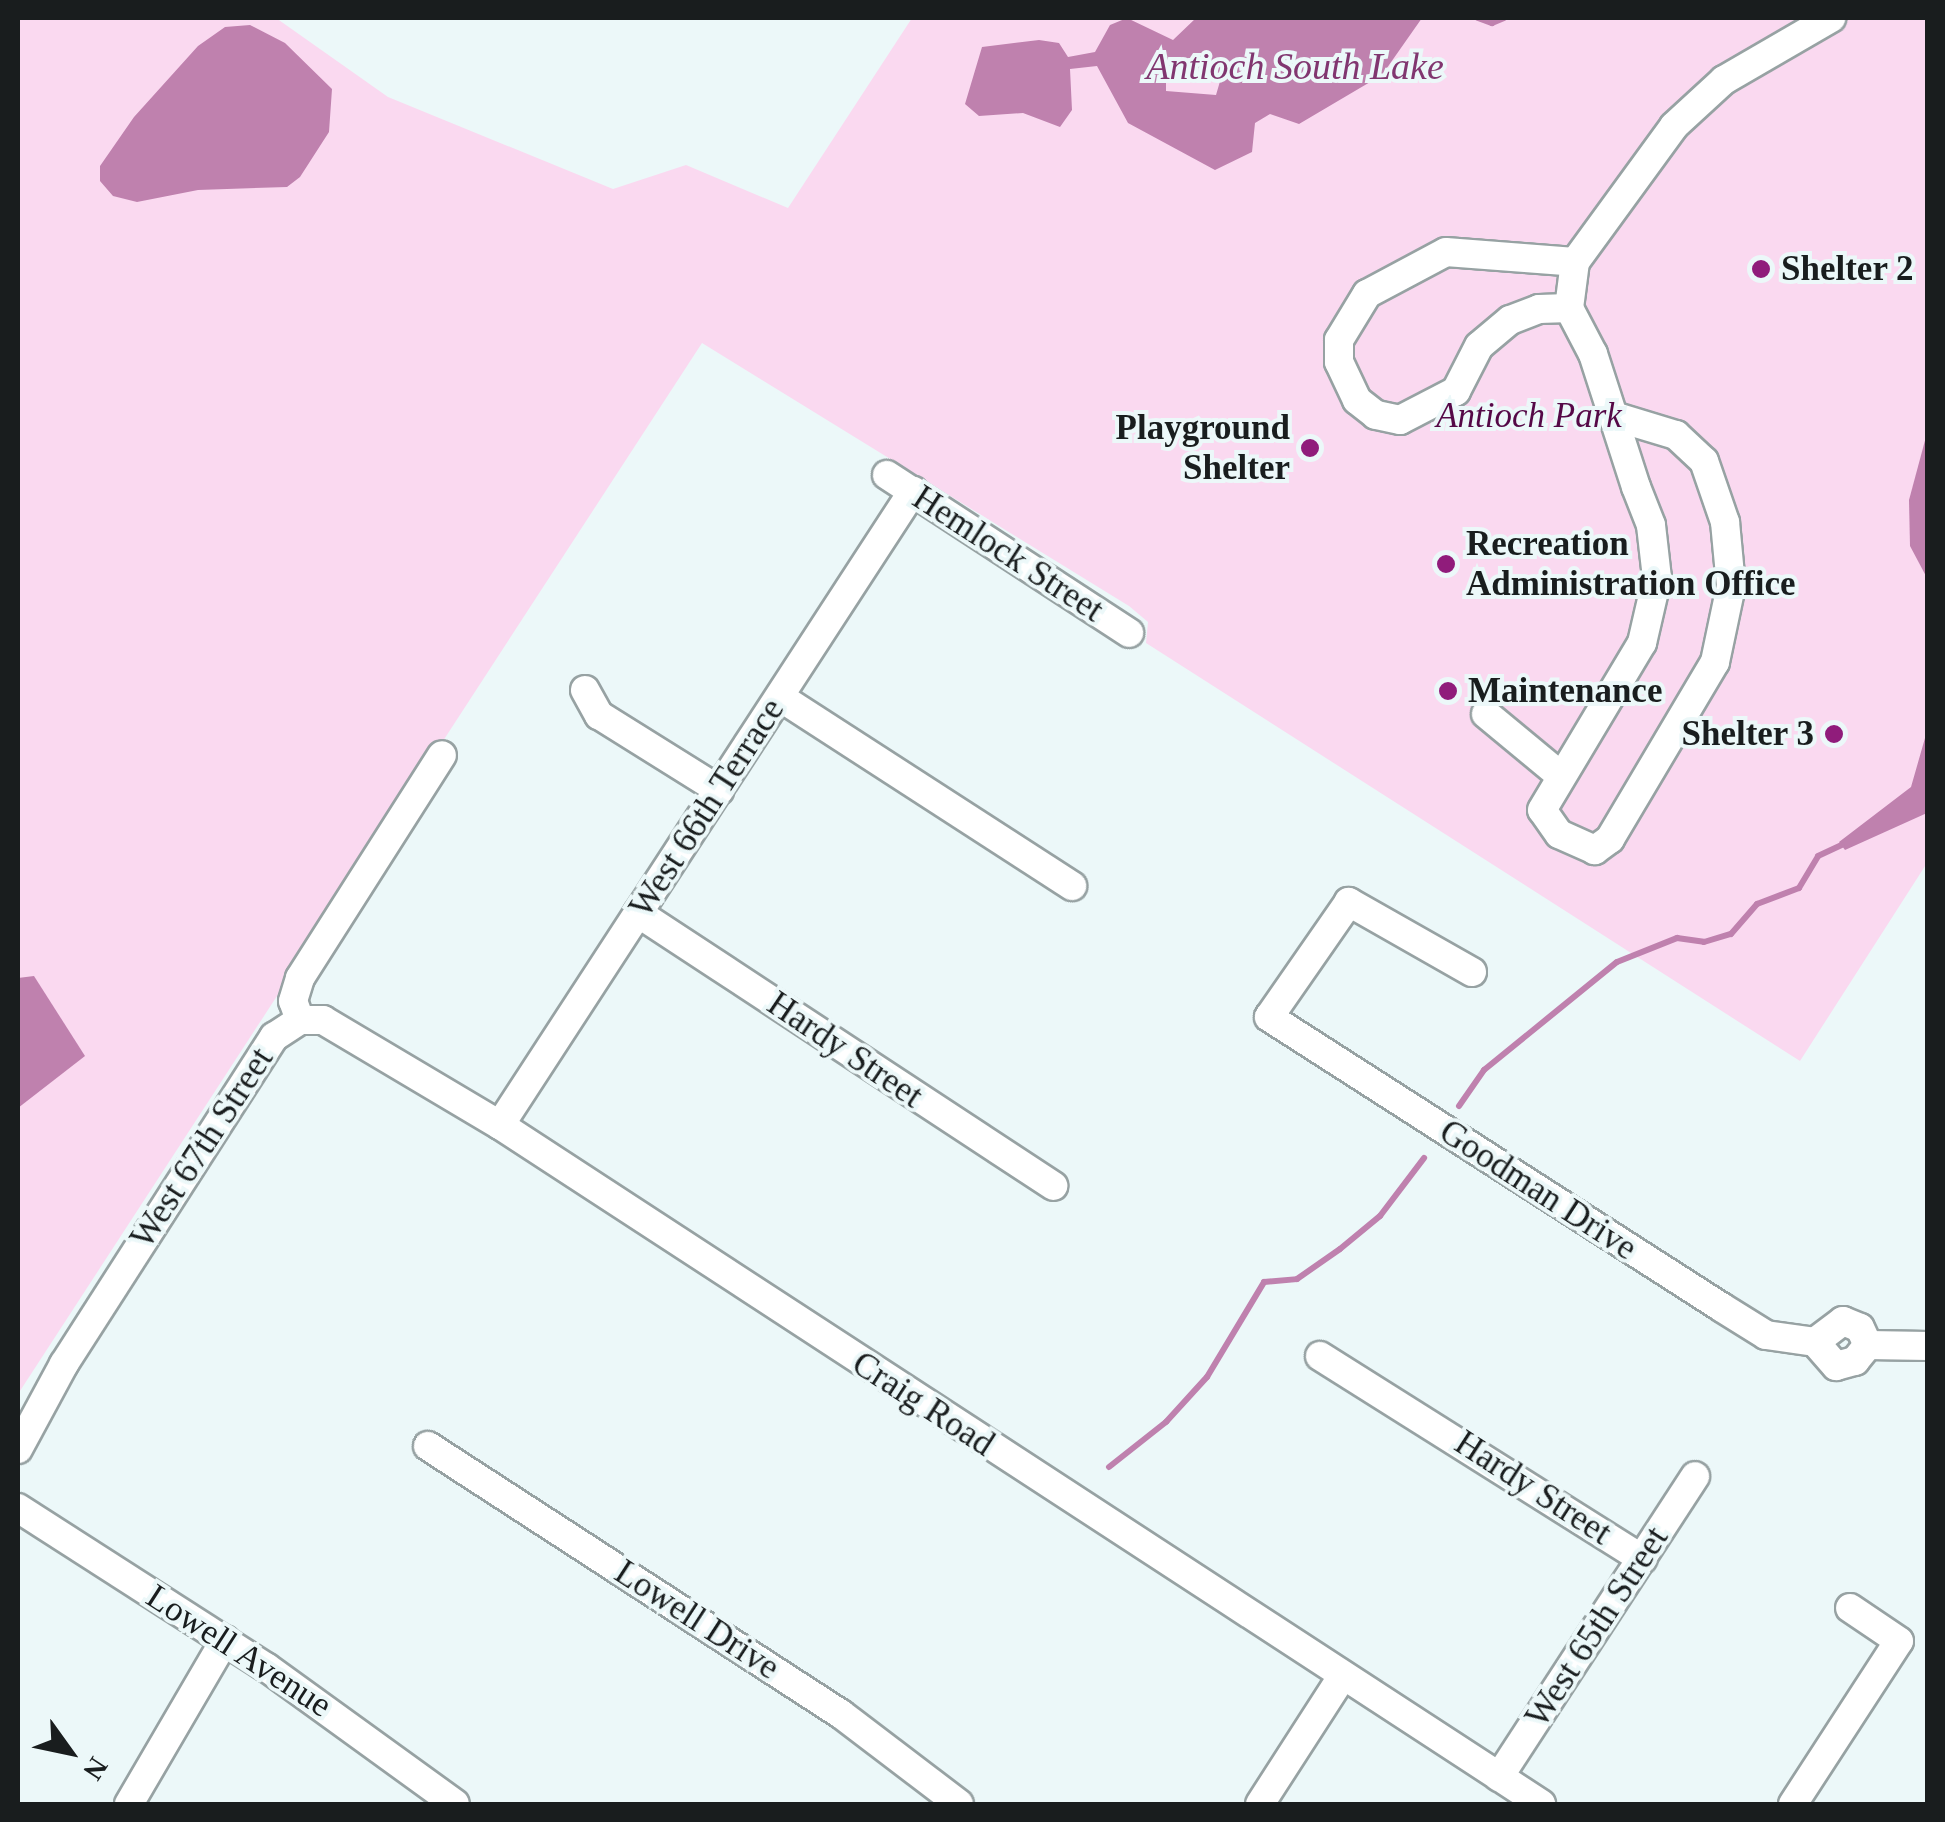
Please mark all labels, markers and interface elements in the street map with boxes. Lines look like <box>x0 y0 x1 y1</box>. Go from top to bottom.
water label: Antioch South Lake <box>1146 44 1444 90</box>
place label: Shelter 2 <box>1781 248 1914 290</box>
marker: Shelter 2 <box>1750 258 1772 280</box>
park label: Antioch Park <box>1436 395 1622 437</box>
place label: Playground Shelter <box>1116 407 1290 489</box>
marker: Playground Shelter <box>1299 437 1321 459</box>
street label: Hemlock Street <box>905 477 1111 631</box>
place label: Recreation Administration Office <box>1466 523 1796 605</box>
marker: Recreation Administration Office <box>1435 553 1457 575</box>
place label: Maintenance <box>1468 670 1662 712</box>
marker: Maintenance <box>1437 680 1459 702</box>
street label: West 66th Terrace <box>620 690 794 926</box>
place label: Shelter 3 <box>1681 713 1814 755</box>
marker: Shelter 3 <box>1823 723 1845 745</box>
street label: Hardy Street <box>760 983 930 1117</box>
street label: West 67th Street <box>122 1040 282 1256</box>
street label: Goodman Drive <box>1432 1111 1644 1269</box>
street label: Craig Road <box>844 1343 1002 1465</box>
street label: Hardy Street <box>1447 1422 1619 1554</box>
street label: West 65th Street <box>1517 1519 1677 1735</box>
street label: Lowell Drive <box>607 1551 787 1689</box>
street label: Lowell Avenue <box>138 1575 340 1727</box>
north arrow <box>20 1702 120 1802</box>
text: N <box>77 1752 114 1786</box>

